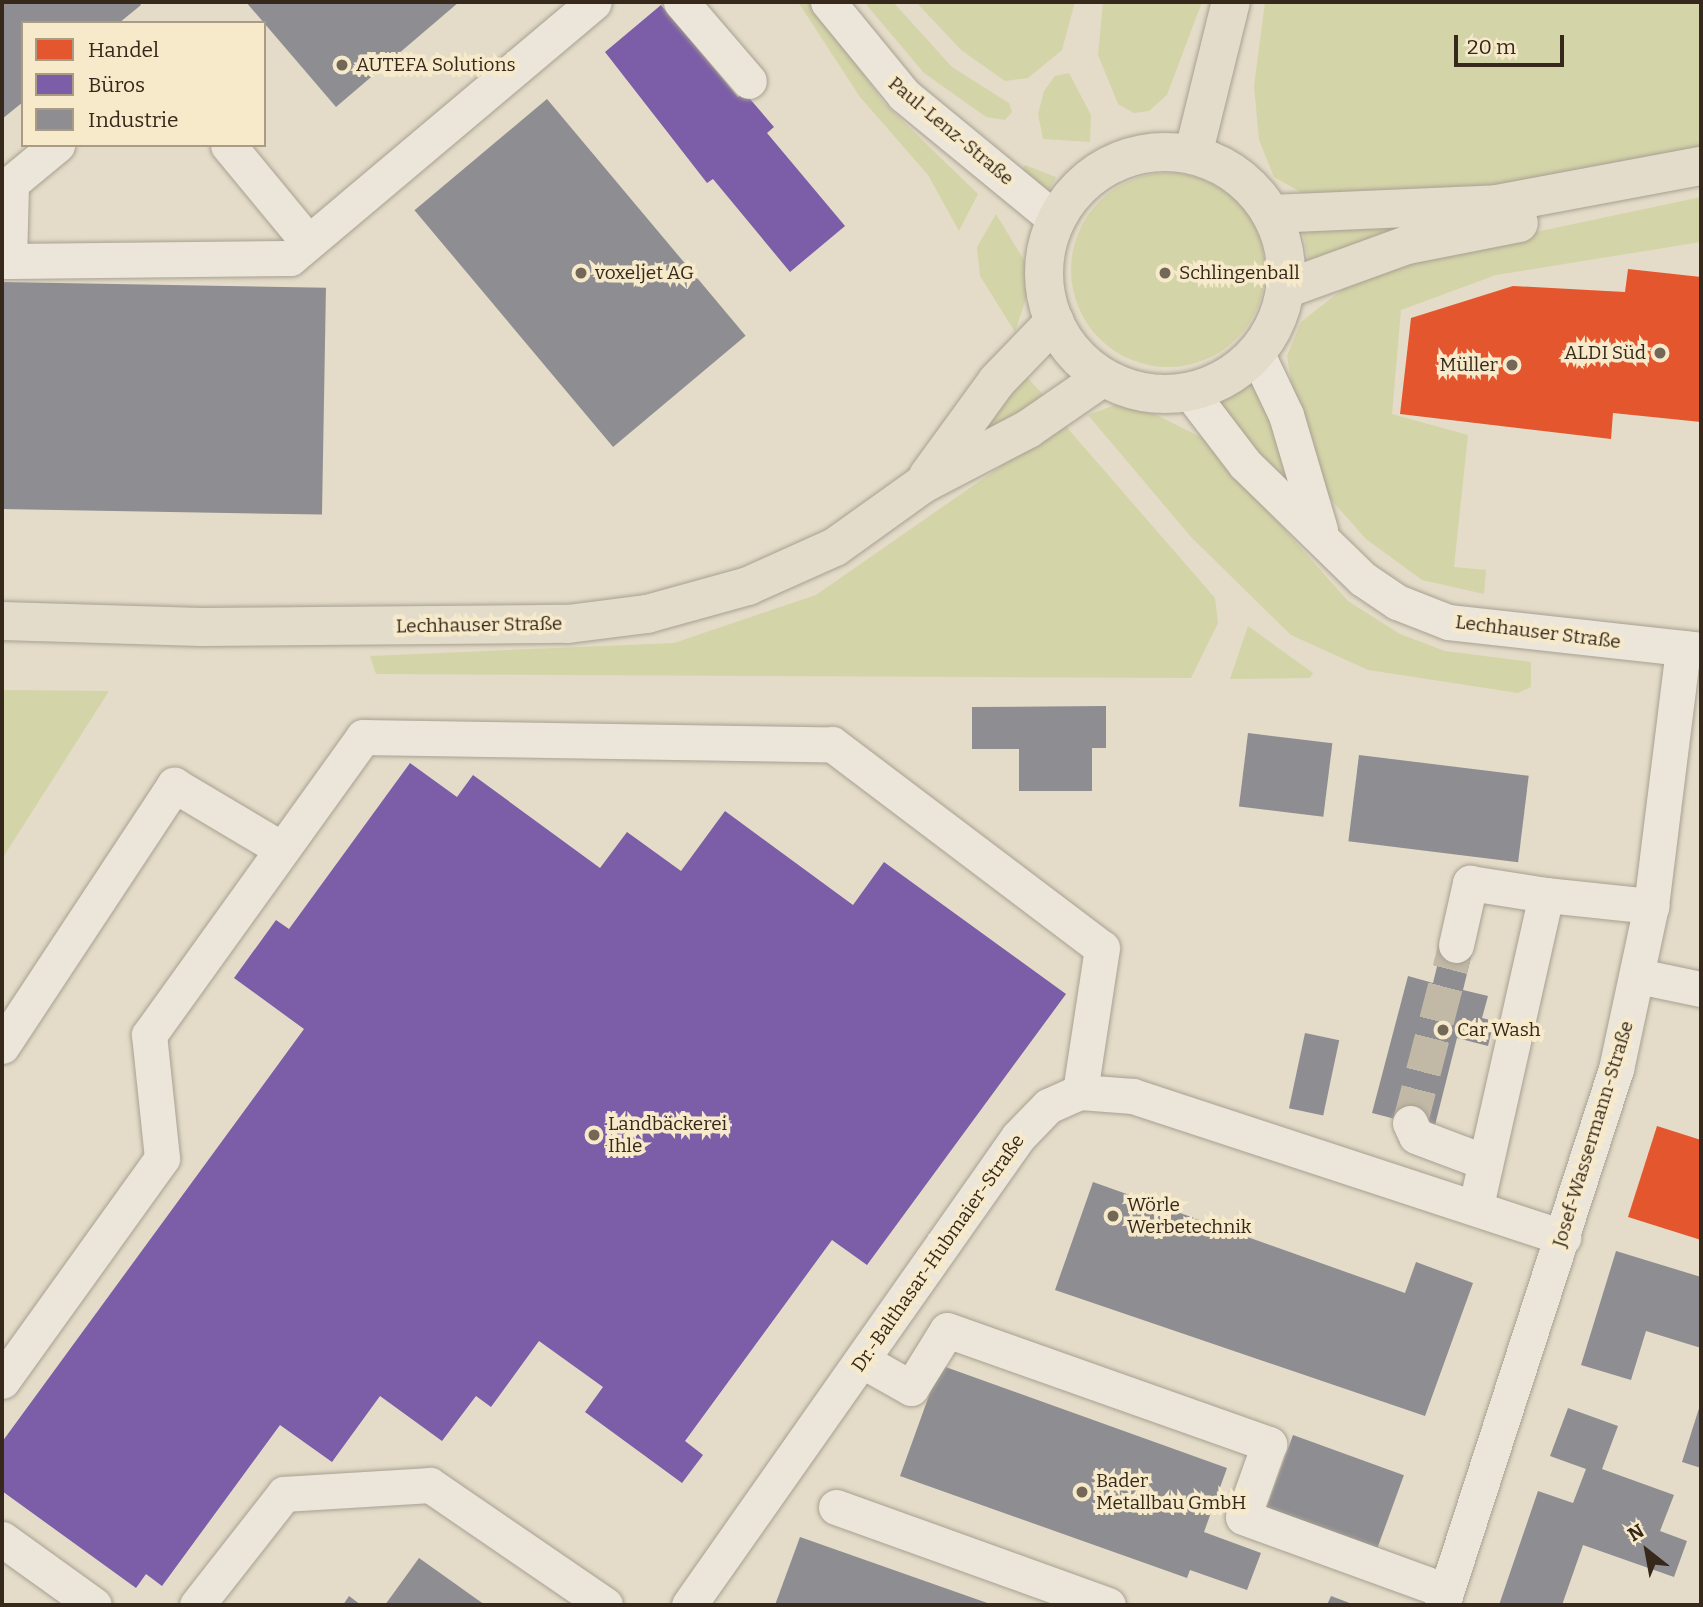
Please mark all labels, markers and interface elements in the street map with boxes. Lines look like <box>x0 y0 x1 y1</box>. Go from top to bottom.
legend <box>21 21 266 147</box>
scale bar <box>1458 21 1568 65</box>
text: 20 m <box>1467 34 1516 60</box>
text: Handel <box>88 37 159 63</box>
place label: AUTEFA Solutions <box>356 54 516 76</box>
marker: AUTEFA Solutions <box>334 57 350 73</box>
text: Büros <box>88 72 145 98</box>
street label: Paul-Lenz-Straße <box>884 72 1018 190</box>
text: Industrie <box>88 107 179 133</box>
place label: voxeljet AG <box>595 262 694 284</box>
place label: Schlingenball <box>1179 262 1300 284</box>
marker: voxeljet AG <box>573 265 589 281</box>
marker: Schlingenball <box>1157 265 1173 281</box>
place label: ALDI Süd <box>1564 342 1646 364</box>
marker: ALDI Süd <box>1652 345 1668 361</box>
place label: Müller <box>1440 354 1498 376</box>
marker: Müller <box>1504 357 1520 373</box>
street label: Lechhauser Straße <box>1454 611 1622 653</box>
street label: Lechhauser Straße <box>396 612 562 638</box>
street label: Josef-Wassermann-Straße <box>1548 1018 1638 1250</box>
place label: Car Wash <box>1457 1019 1541 1041</box>
marker: Car Wash <box>1435 1022 1451 1038</box>
place label: Landbäckerei Ihle <box>608 1113 727 1157</box>
marker: Landbäckerei Ihle <box>586 1127 602 1143</box>
street label: Dr.-Balthasar-Hubmaier-Straße <box>847 1130 1029 1376</box>
place label: Wörle Werbetechnik <box>1127 1194 1252 1238</box>
marker: Wörle Werbetechnik <box>1105 1208 1121 1224</box>
place label: Bader Metallbau GmbH <box>1096 1470 1246 1514</box>
marker: Bader Metallbau GmbH <box>1074 1484 1090 1500</box>
north arrow <box>1612 1516 1682 1586</box>
text: N <box>1624 1519 1648 1546</box>

